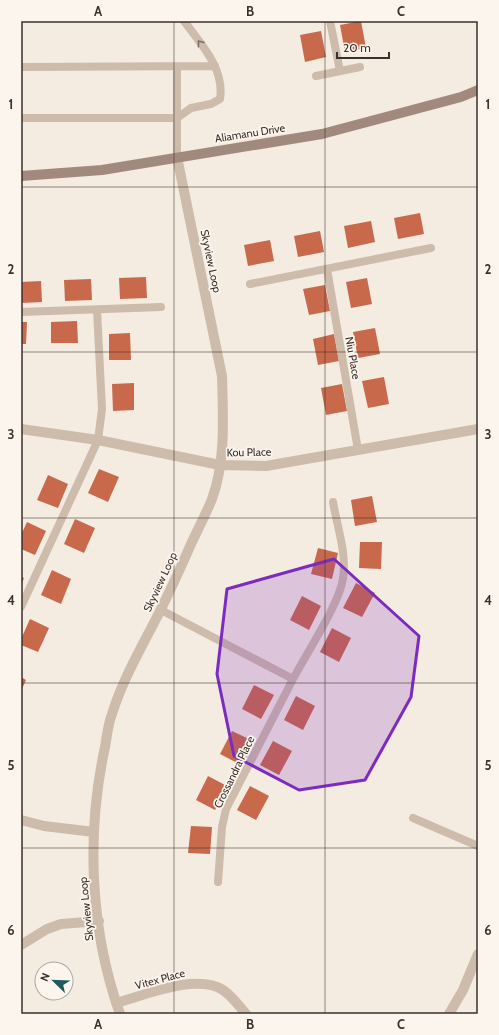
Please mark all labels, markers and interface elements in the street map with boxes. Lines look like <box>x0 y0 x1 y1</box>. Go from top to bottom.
text: A <box>94 3 103 19</box>
text: B <box>246 3 254 19</box>
text: C <box>397 3 405 19</box>
scale bar <box>337 34 389 60</box>
one-way arrow <box>197 40 205 47</box>
text: 20 m <box>343 40 371 55</box>
text: 1 <box>9 96 13 112</box>
text: 1 <box>486 96 490 112</box>
street label: Aliamanu Drive <box>214 120 286 145</box>
street label: Skyview Loop <box>197 228 225 294</box>
text: 2 <box>8 261 15 277</box>
text: 2 <box>485 261 492 277</box>
street label: Niu Place <box>342 336 364 381</box>
text: 3 <box>7 426 15 442</box>
text: 3 <box>484 426 492 442</box>
street label: Kou Place <box>226 445 272 459</box>
street label: Skyview Loop <box>140 550 180 614</box>
text: 4 <box>7 592 15 608</box>
text: 4 <box>484 592 492 608</box>
street label: Crossandra Place <box>210 733 258 810</box>
text: 5 <box>8 757 15 773</box>
text: 5 <box>485 757 492 773</box>
street label: Skyview Loop <box>76 876 96 942</box>
text: 6 <box>7 922 15 938</box>
text: 6 <box>484 922 492 938</box>
north arrow <box>34 961 74 1001</box>
street label: Vitex Place <box>133 966 187 992</box>
text: N <box>37 971 53 983</box>
text: A <box>94 1016 103 1032</box>
text: B <box>246 1016 254 1032</box>
text: C <box>397 1016 405 1032</box>

